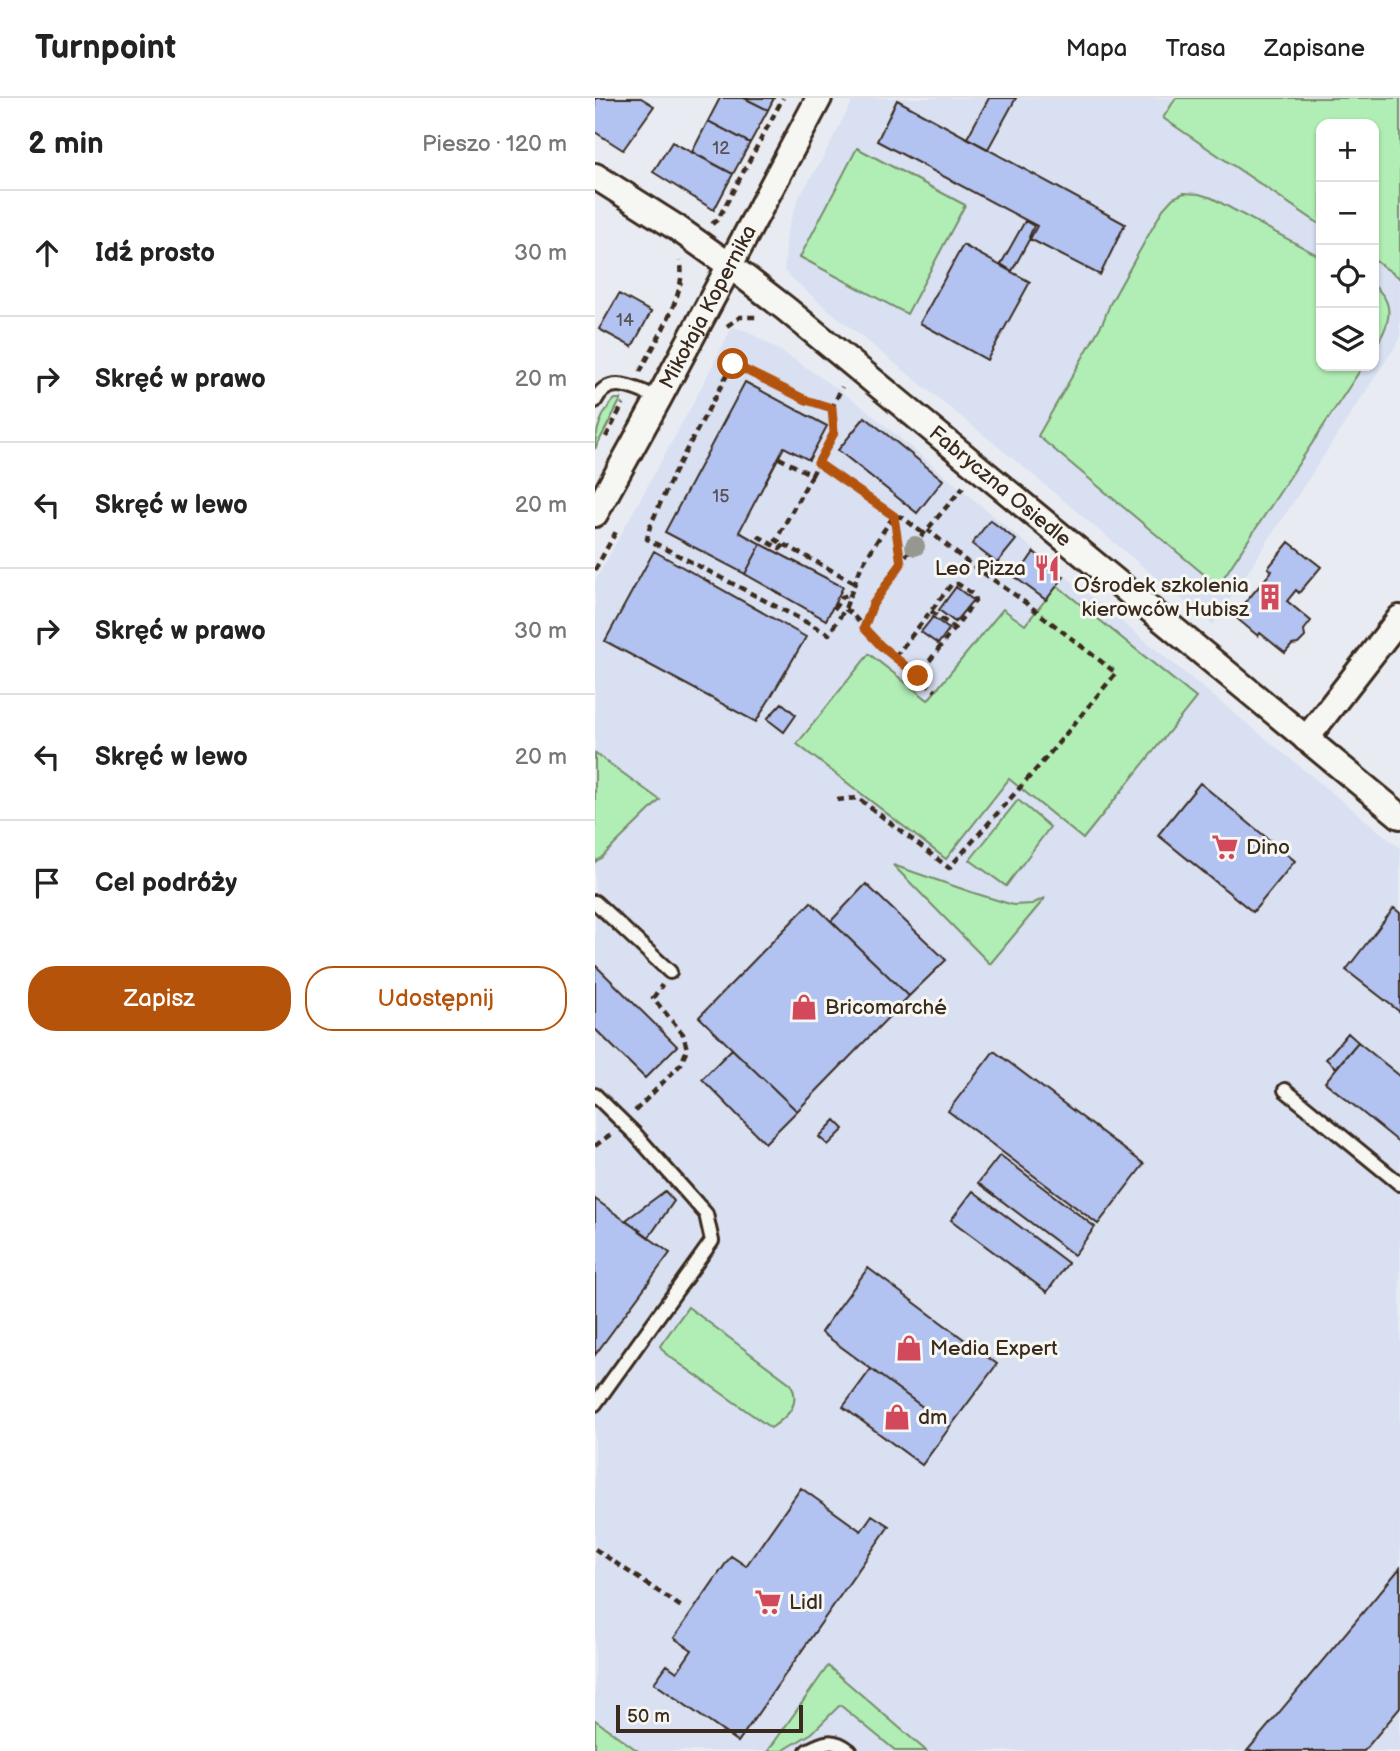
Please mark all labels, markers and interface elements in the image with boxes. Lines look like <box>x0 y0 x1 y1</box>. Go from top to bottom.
text: Turnpoint <box>35 28 176 68</box>
text: Mapa <box>1066 34 1127 63</box>
text: Trasa <box>1165 34 1226 63</box>
text: Zapisane <box>1264 34 1365 63</box>
map controls <box>1316 119 1379 371</box>
button: + <box>1316 119 1379 182</box>
text: 2 min <box>28 126 104 162</box>
text: Pieszo · 120 m <box>422 130 567 158</box>
house number: 12 <box>712 138 730 159</box>
button: − <box>1316 182 1379 245</box>
street label: Mikołaja Kopernika <box>654 221 762 393</box>
icon: ahead <box>28 234 66 272</box>
text: Idź prosto <box>95 238 215 269</box>
text: 30 m <box>514 239 567 267</box>
button: locate <box>1316 245 1379 308</box>
button: layers <box>1316 308 1379 371</box>
house number: 14 <box>616 310 634 331</box>
route start <box>717 348 748 379</box>
icon: right <box>28 360 66 398</box>
text: Skręć w prawo <box>95 364 266 395</box>
text: 20 m <box>515 365 567 393</box>
street label: Fabryczna Osiedle <box>924 420 1077 552</box>
icon: left <box>28 486 66 524</box>
house number: 15 <box>712 486 730 507</box>
text: Skręć w lewo <box>95 490 248 521</box>
text: 20 m <box>515 491 567 519</box>
restaurant icon: Leo Pizza <box>1032 553 1062 583</box>
place label: Leo Pizza <box>935 556 1026 581</box>
place label: Ośrodek szkolenia kierowców Hubisz <box>1074 573 1250 622</box>
building icon: Ośrodek szkolenia kierowców Hubisz <box>1255 582 1285 612</box>
icon: right <box>28 612 66 650</box>
text: Skręć w prawo <box>95 616 266 647</box>
text: 30 m <box>514 617 567 645</box>
route end <box>902 660 933 691</box>
icon: left <box>28 738 66 776</box>
text: Skręć w lewo <box>95 742 248 773</box>
text: 20 m <box>515 743 567 771</box>
supermarket icon: Dino <box>1210 832 1240 862</box>
place label: Dino <box>1246 835 1290 860</box>
icon: arrive <box>28 864 66 902</box>
text: Cel podróży <box>95 868 237 899</box>
button: Zapisz <box>28 966 291 1031</box>
button: Udostępnij <box>305 966 567 1031</box>
shop icon: Bricomarché <box>789 992 819 1022</box>
place label: Bricomarché <box>825 995 947 1020</box>
shop icon: Media Expert <box>894 1333 924 1363</box>
place label: Media Expert <box>930 1336 1058 1361</box>
shop icon: dm <box>882 1402 912 1432</box>
place label: dm <box>918 1405 947 1430</box>
supermarket icon: Lidl <box>753 1587 783 1617</box>
place label: Lidl <box>789 1590 823 1615</box>
scale bar <box>616 1702 803 1734</box>
text: 50 m <box>627 1705 670 1728</box>

